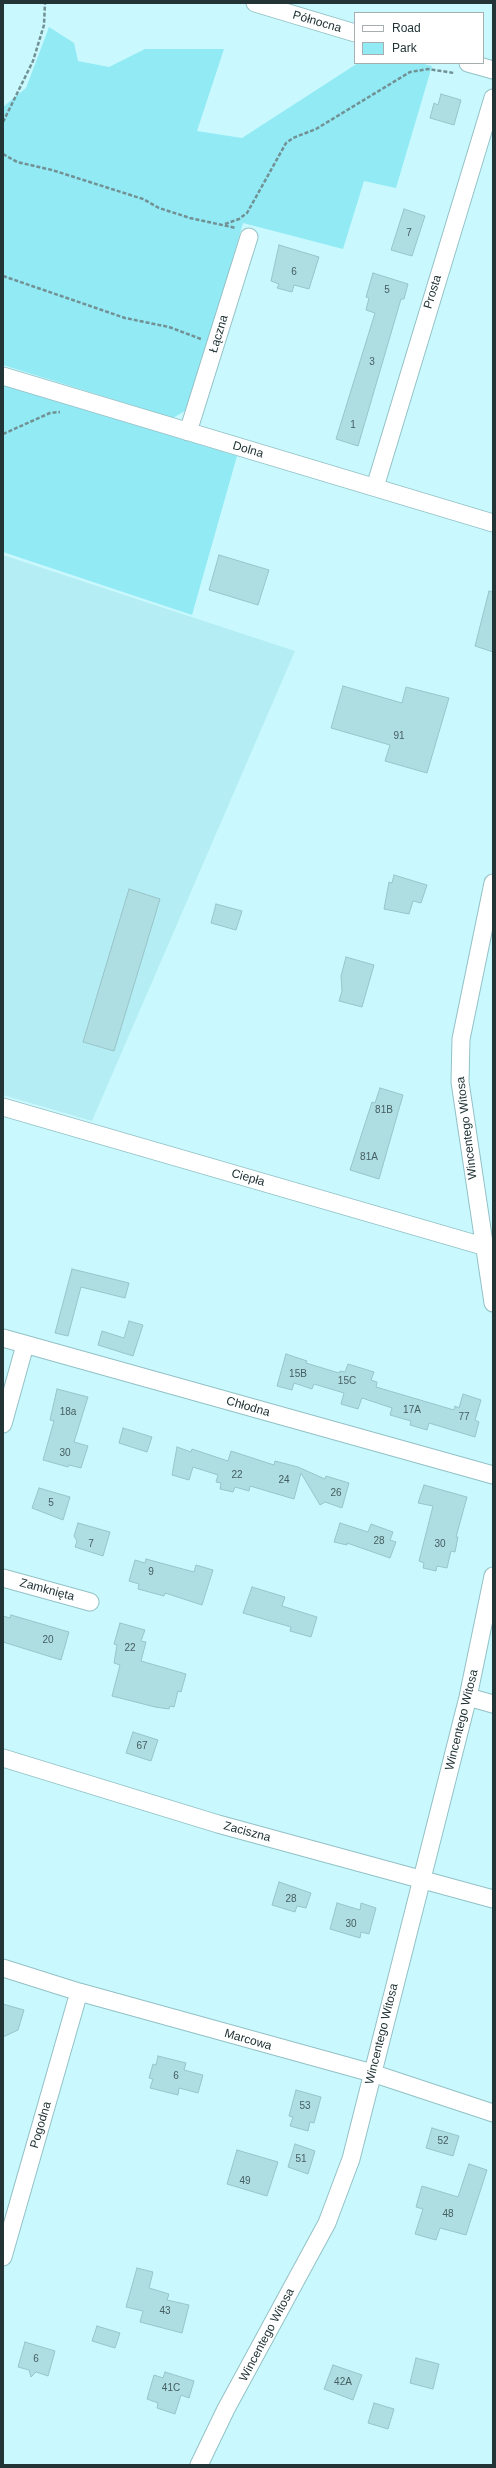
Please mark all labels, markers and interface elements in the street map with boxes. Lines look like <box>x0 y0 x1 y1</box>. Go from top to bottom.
street label: Północna <box>291 8 343 36</box>
legend <box>354 12 484 64</box>
text: Road <box>392 21 421 35</box>
text: Park <box>392 41 417 55</box>
house number: 7 <box>406 227 412 239</box>
house number: 6 <box>291 266 297 278</box>
street label: Prosta <box>421 273 445 311</box>
house number: 5 <box>384 284 390 296</box>
street label: Łączna <box>206 313 232 355</box>
house number: 3 <box>369 356 375 368</box>
house number: 1 <box>350 419 356 431</box>
street label: Dolna <box>231 439 265 461</box>
house number: 91 <box>393 730 405 742</box>
street label: Wincentego Witosa <box>454 1076 480 1180</box>
house number: 81B <box>375 1104 393 1116</box>
house number: 81A <box>360 1151 378 1163</box>
street label: Ciepła <box>230 1166 266 1190</box>
house number: 15B <box>289 1368 307 1380</box>
house number: 15C <box>338 1375 356 1387</box>
street label: Chłodna <box>225 1394 271 1420</box>
house number: 17A <box>403 1404 421 1416</box>
house number: 18a <box>60 1406 76 1418</box>
house number: 77 <box>458 1411 470 1423</box>
house number: 30 <box>59 1447 71 1459</box>
house number: 22 <box>231 1469 243 1481</box>
house number: 24 <box>278 1474 290 1486</box>
house number: 26 <box>330 1487 342 1499</box>
house number: 5 <box>48 1497 54 1509</box>
house number: 28 <box>373 1535 385 1547</box>
house number: 7 <box>88 1538 94 1550</box>
house number: 30 <box>434 1538 446 1550</box>
house number: 9 <box>148 1566 154 1578</box>
street label: Zamknięta <box>18 1576 76 1604</box>
house number: 20 <box>42 1634 54 1646</box>
house number: 22 <box>124 1642 136 1654</box>
street label: Wincentego Witosa <box>443 1668 481 1772</box>
house number: 67 <box>136 1740 148 1752</box>
street label: Zaciszna <box>222 1819 272 1845</box>
house number: 28 <box>285 1893 297 1905</box>
house number: 30 <box>345 1918 357 1930</box>
street label: Wincentego Witosa <box>363 1982 401 2086</box>
street label: Marcowa <box>223 2026 273 2054</box>
house number: 6 <box>173 2070 179 2082</box>
street label: Pogodna <box>27 2100 55 2150</box>
house number: 53 <box>299 2100 311 2112</box>
house number: 52 <box>437 2135 449 2147</box>
house number: 51 <box>295 2153 307 2165</box>
house number: 49 <box>239 2175 251 2187</box>
house number: 48 <box>442 2208 454 2220</box>
street label: Wincentego Witosa <box>236 2286 298 2384</box>
house number: 43 <box>159 2305 171 2317</box>
house number: 6 <box>33 2353 39 2365</box>
house number: 42A <box>334 2376 352 2388</box>
house number: 41C <box>162 2382 180 2394</box>

